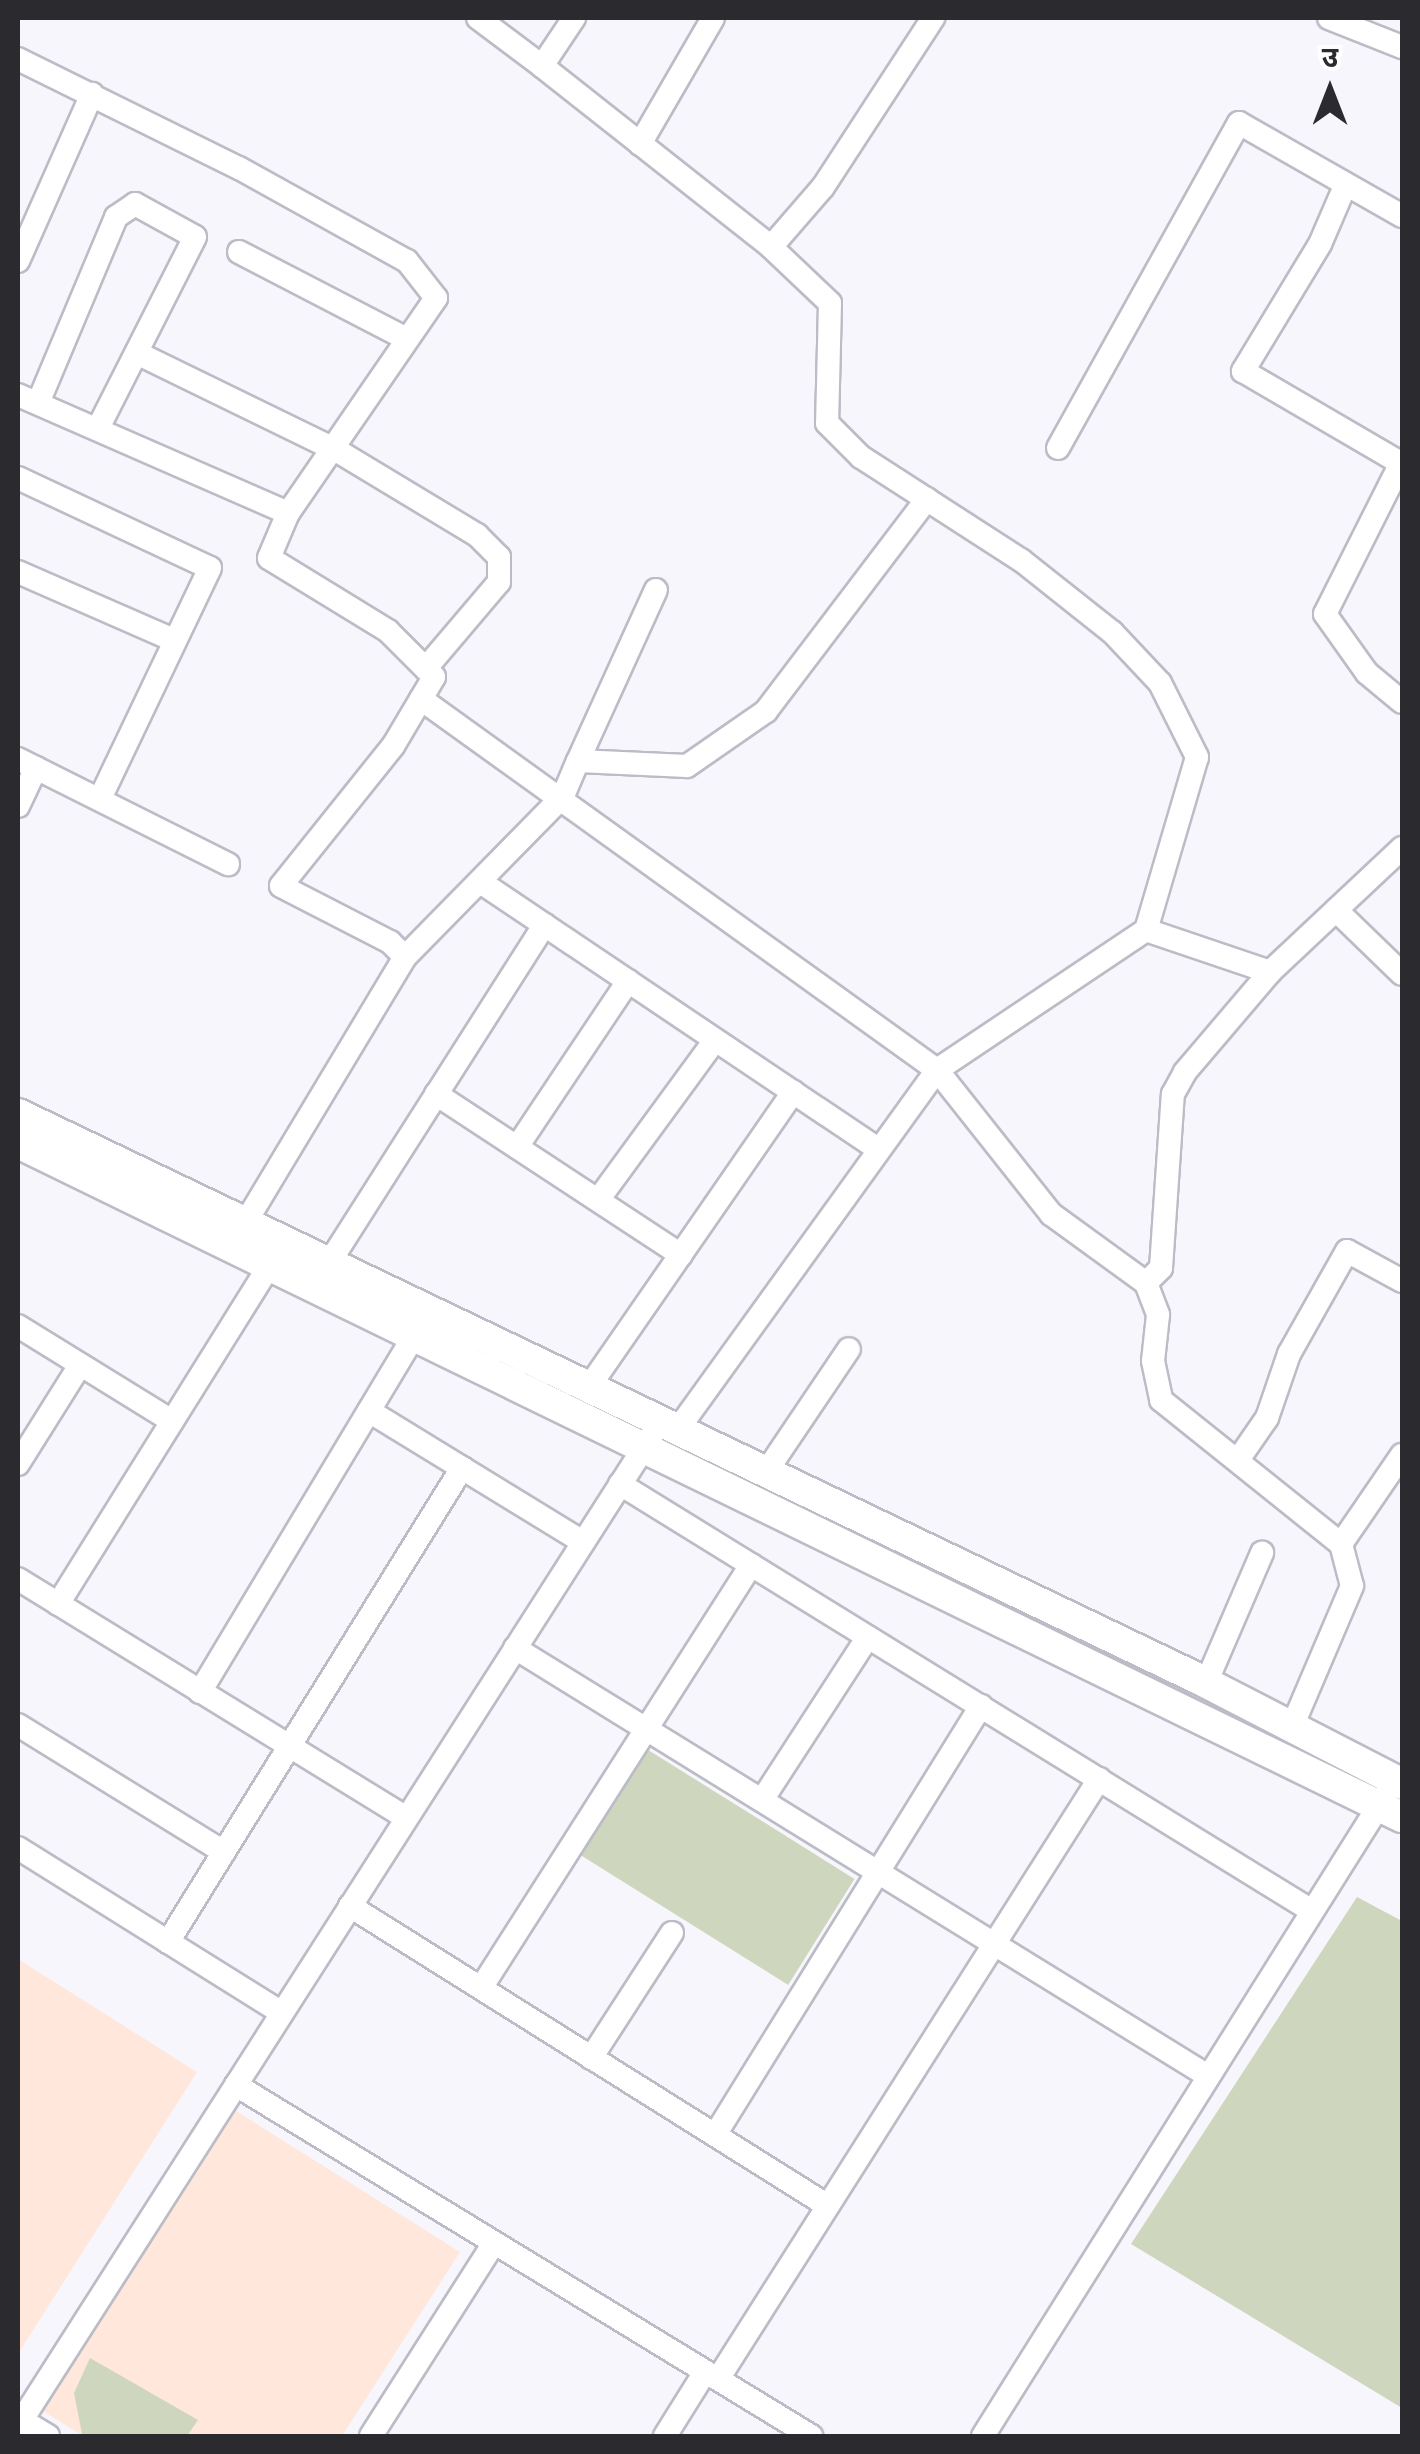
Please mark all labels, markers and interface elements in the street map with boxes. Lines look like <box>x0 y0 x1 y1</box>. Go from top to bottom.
north arrow <box>1280 40 1380 140</box>
text: उ <box>1322 42 1338 78</box>

